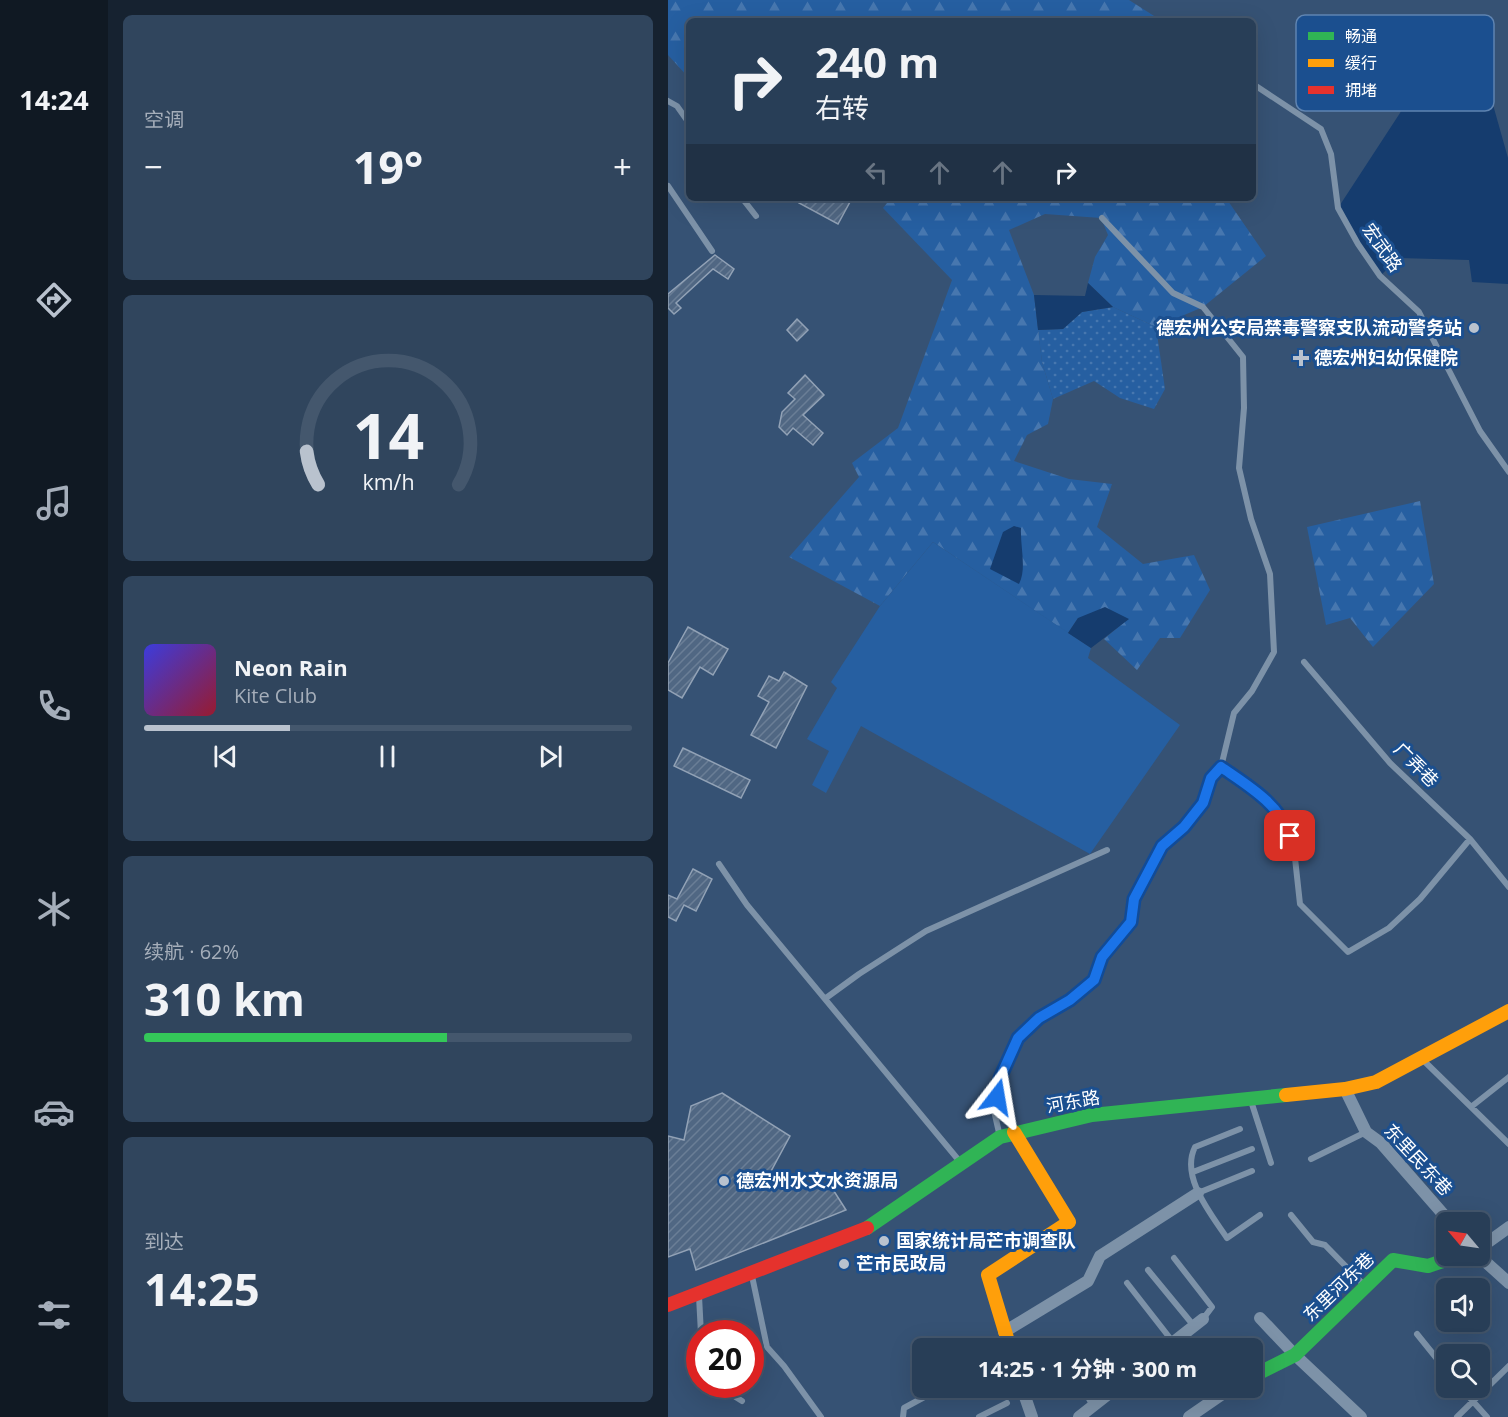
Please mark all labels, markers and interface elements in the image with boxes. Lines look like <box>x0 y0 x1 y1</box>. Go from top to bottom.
legend <box>1296 15 1494 111</box>
text: 畅通 <box>1345 25 1377 47</box>
text: 240 m <box>815 33 939 90</box>
icon: right <box>716 42 794 120</box>
text: 缓行 <box>1345 52 1377 74</box>
text: 拥堵 <box>1345 79 1377 101</box>
text: 14:24 <box>19 81 89 118</box>
text: 右转 <box>815 89 869 126</box>
text: 空调 <box>144 106 184 133</box>
text: 19° <box>353 136 423 197</box>
text: − <box>144 144 163 189</box>
text: + <box>613 144 632 189</box>
icon: left <box>860 156 893 189</box>
icon: ahead <box>923 156 956 189</box>
icon: ahead <box>986 156 1019 189</box>
icon: right <box>1049 156 1082 189</box>
street label: 宏武路 <box>1358 218 1408 276</box>
icon: directions <box>33 279 75 321</box>
place label: 德宏州公安局禁毒警察支队流动警务站 <box>1156 315 1462 339</box>
marker: 德宏州公安局禁毒警察支队流动警务站 <box>1467 321 1481 335</box>
place label: 德宏州妇幼保健院 <box>1314 345 1458 369</box>
marker: 德宏州妇幼保健院 <box>1292 349 1310 367</box>
text: 14 <box>352 392 424 477</box>
text: km/h <box>362 468 414 497</box>
icon: music <box>33 482 75 524</box>
text: Neon Rain <box>234 652 348 682</box>
text: Kite Club <box>234 682 317 709</box>
icon: phone <box>33 685 75 727</box>
street label: 广弄巷 <box>1389 737 1444 792</box>
icon: previous <box>209 740 242 773</box>
icon: pause <box>371 740 404 773</box>
icon: next <box>534 740 567 773</box>
pin <box>1264 810 1315 861</box>
icon: arrive <box>1273 819 1306 852</box>
icon: climate <box>33 888 75 930</box>
text: 续航 · 62% <box>144 938 239 965</box>
text: 310 km <box>144 968 305 1029</box>
position arrow <box>965 1065 1029 1129</box>
street label: 河东路 <box>1044 1085 1101 1118</box>
icon: car <box>33 1091 75 1133</box>
street label: 东里民东巷 <box>1379 1118 1458 1200</box>
place label: 德宏州水文水资源局 <box>736 1168 898 1192</box>
marker: 德宏州水文水资源局 <box>717 1174 731 1188</box>
north arrow <box>1436 1212 1490 1266</box>
map controls <box>1436 1212 1490 1398</box>
text: 到达 <box>144 1228 184 1255</box>
place label: 国家统计局芒市调查队 <box>896 1228 1076 1252</box>
marker: 国家统计局芒市调查队 <box>877 1234 891 1248</box>
street label: 东里河东巷 <box>1298 1246 1379 1326</box>
place label: 芒市民政局 <box>856 1251 946 1275</box>
marker: 芒市民政局 <box>837 1257 851 1271</box>
text: 14:25 <box>144 1258 260 1319</box>
button: sound <box>1436 1278 1490 1332</box>
icon: filters <box>33 1294 75 1336</box>
speed limit sign: 20 <box>686 1320 764 1398</box>
button: search <box>1436 1344 1490 1398</box>
text: 14:25 · 1 分钟 · 300 m <box>978 1353 1197 1383</box>

